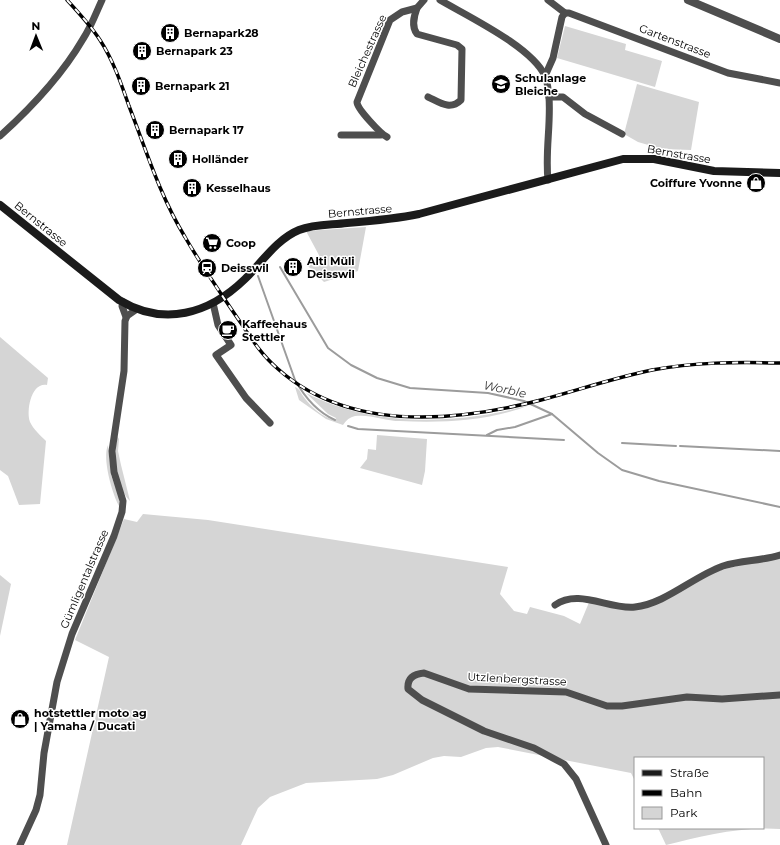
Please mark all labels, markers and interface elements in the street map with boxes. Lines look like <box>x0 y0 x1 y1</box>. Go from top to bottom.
street label: Bleichestrasse <box>345 12 390 90</box>
north arrow <box>16 16 56 56</box>
text: N <box>31 19 40 33</box>
street label: Gartenstrasse <box>637 21 713 61</box>
building icon: Bernapark28 <box>159 22 181 44</box>
place label: Bernapark28 <box>184 26 259 40</box>
building icon: Bernapark 23 <box>131 40 153 62</box>
place label: Bernapark 23 <box>156 44 233 58</box>
place label: Schulanlage Bleiche <box>515 71 586 98</box>
school or university icon: Schulanlage Bleiche <box>490 73 512 95</box>
building icon: Bernapark 21 <box>130 75 152 97</box>
place label: Bernapark 21 <box>155 79 230 93</box>
building icon: Bernapark 17 <box>144 119 166 141</box>
place label: Bernapark 17 <box>169 123 244 137</box>
street label: Bernstrasse <box>646 142 712 167</box>
building icon: Holländer <box>167 148 189 170</box>
place label: Holländer <box>192 152 249 166</box>
shop icon: Coiffure Yvonne <box>745 172 767 194</box>
place label: Coiffure Yvonne <box>650 176 742 190</box>
building icon: Kesselhaus <box>181 177 203 199</box>
place label: Kesselhaus <box>206 181 271 195</box>
street label: Bernstrasse <box>12 198 71 250</box>
street label: Bernstrasse <box>327 201 393 221</box>
supermarket icon: Coop <box>201 232 223 254</box>
place label: Coop <box>226 236 256 250</box>
place label: Alti Müli Deisswil <box>306 254 355 281</box>
building icon: Alti Müli Deisswil <box>282 256 304 278</box>
station icon: Deisswil <box>196 257 218 279</box>
place label: Deisswil <box>221 261 269 275</box>
place label: Kaffeehaus Stettler <box>242 317 307 344</box>
cafe icon: Kaffeehaus Stettler <box>217 319 239 341</box>
water label: Worble <box>482 377 528 401</box>
street label: Gümligentalstrasse <box>57 527 111 631</box>
street label: Utzlenbergstrasse <box>467 669 567 689</box>
place label: hotstettler moto ag | Yamaha / Ducati <box>34 706 147 733</box>
shop icon: hotstettler moto ag | Yamaha / Ducati <box>9 708 31 730</box>
legend <box>634 757 764 829</box>
text: Straße <box>670 765 709 780</box>
text: Bahn <box>670 785 702 800</box>
text: Park <box>670 805 698 820</box>

